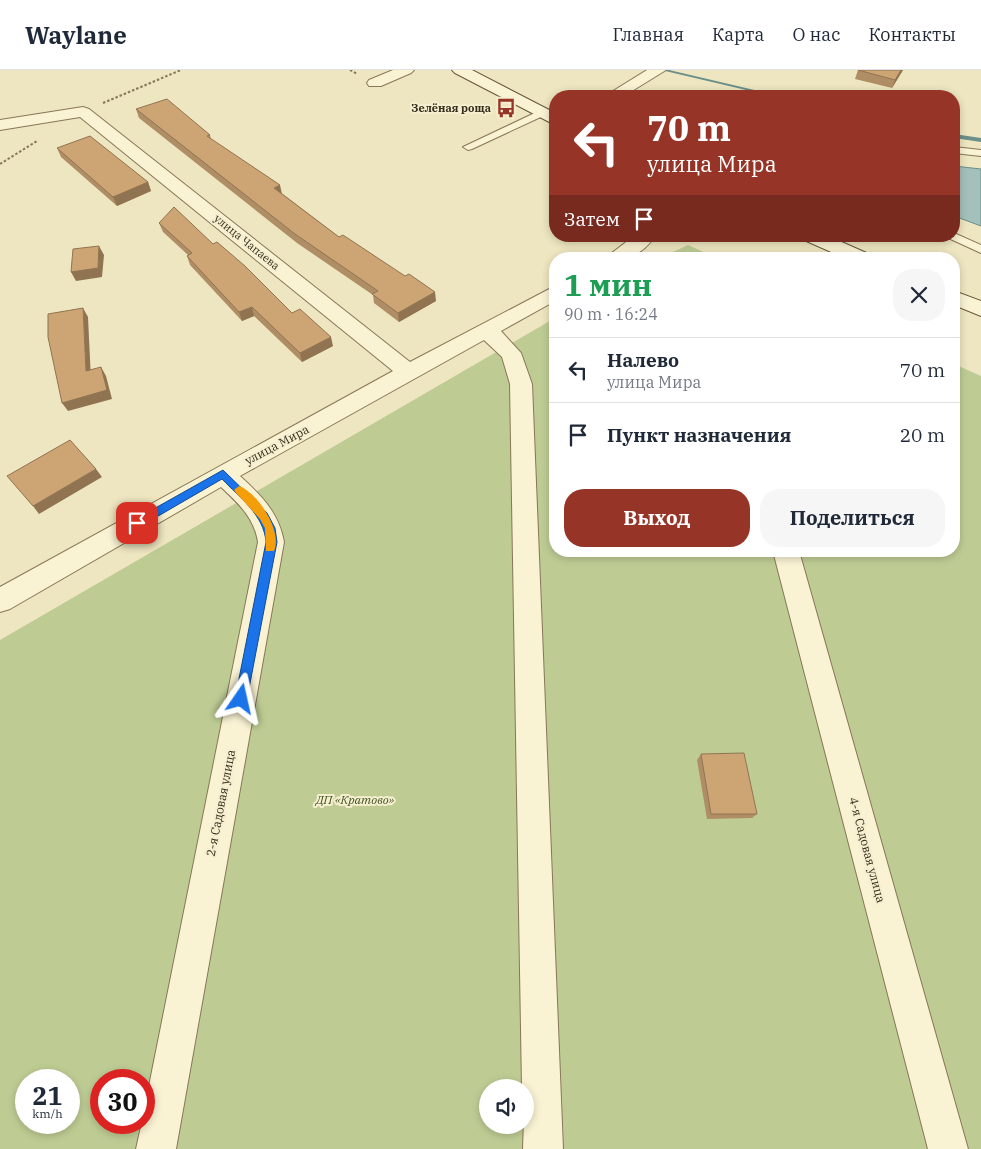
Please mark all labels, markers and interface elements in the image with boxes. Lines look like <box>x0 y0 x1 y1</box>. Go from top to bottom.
text: Waylane <box>25 19 127 51</box>
text: Главная <box>612 23 684 46</box>
text: Карта <box>712 23 764 46</box>
text: О нас <box>792 23 840 46</box>
text: Контакты <box>868 23 956 46</box>
bus stop icon: Зелёная роща <box>495 97 517 119</box>
place label: Зелёная роща <box>411 101 491 115</box>
text: 70 m <box>647 105 731 151</box>
icon: left <box>564 110 629 175</box>
text: улица Мира <box>647 149 777 178</box>
icon: arrive <box>630 205 658 233</box>
text: Затем <box>564 207 620 231</box>
street label: улица Чапаева <box>211 211 283 273</box>
text: 1 мин <box>564 265 652 304</box>
button: close <box>893 269 945 321</box>
text: 90 m · 16:24 <box>564 304 658 324</box>
text: Налево <box>607 348 679 372</box>
icon: left <box>564 356 592 384</box>
text: 70 m <box>900 358 945 382</box>
text: улица Мира <box>607 372 701 392</box>
street label: улица Мира <box>242 421 312 468</box>
icon: arrive <box>564 421 592 449</box>
text: Пункт назначения <box>607 423 791 447</box>
text: 20 m <box>900 423 945 447</box>
button: Выход <box>564 489 750 547</box>
button: Поделиться <box>760 489 945 547</box>
pin <box>116 502 158 544</box>
icon: arrive <box>123 509 151 537</box>
position arrow <box>214 672 266 724</box>
street label: 2-я Садовая улица <box>203 748 238 858</box>
park label: ДП «Кратово» <box>314 792 395 807</box>
street label: 4-я Садовая улица <box>846 795 889 905</box>
speed limit sign: 30 <box>90 1069 155 1134</box>
text: 21 <box>32 1079 63 1112</box>
map controls <box>479 1079 534 1134</box>
button: sound <box>479 1079 534 1134</box>
text: km/h <box>32 1106 63 1121</box>

